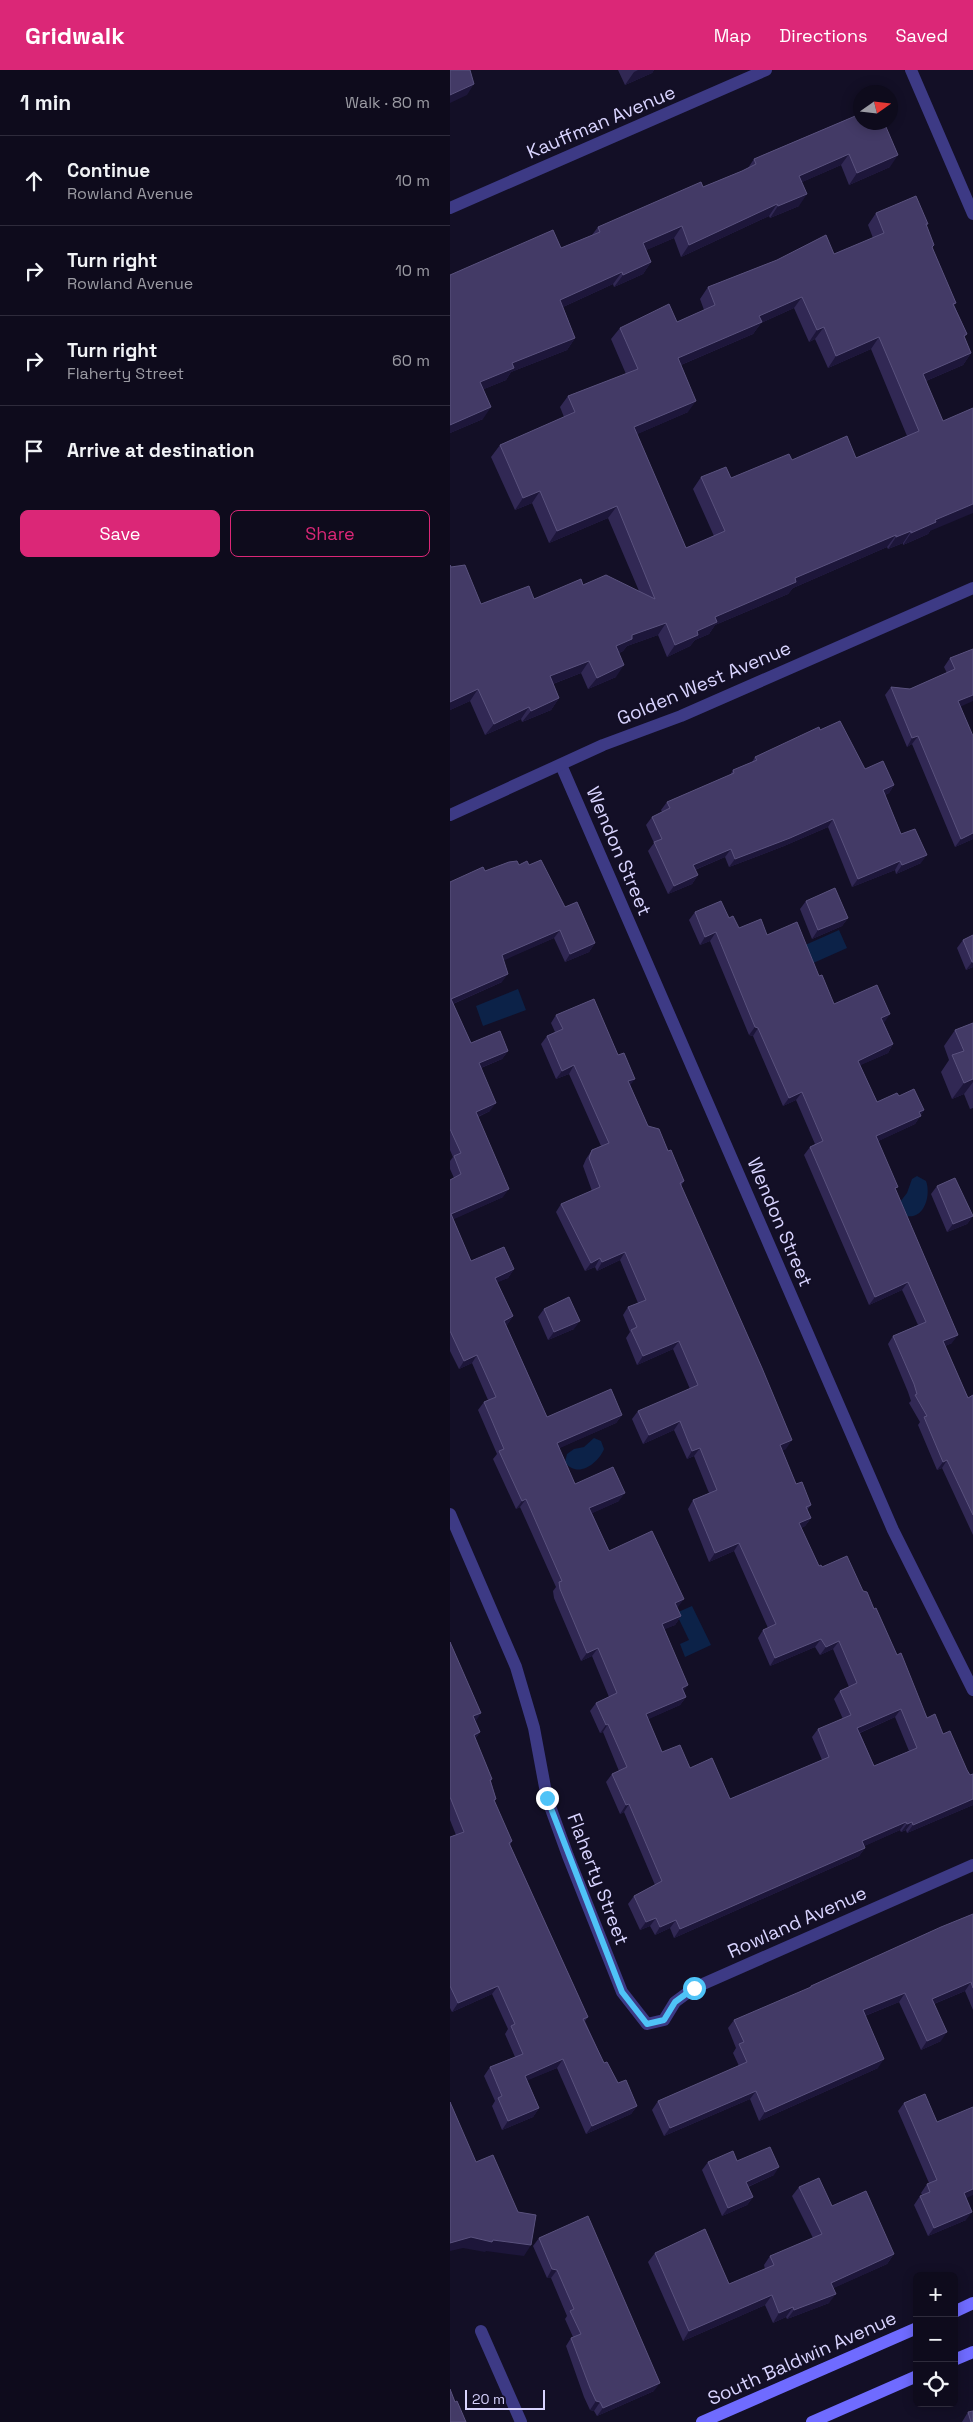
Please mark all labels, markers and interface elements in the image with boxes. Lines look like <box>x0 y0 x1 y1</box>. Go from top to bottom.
text: Gridwalk <box>25 20 125 51</box>
text: Map <box>714 24 751 47</box>
text: Directions <box>779 24 868 47</box>
text: Saved <box>896 24 948 47</box>
street label: Kauffman Avenue <box>523 79 679 165</box>
north arrow <box>853 85 898 130</box>
text: 1 min <box>20 89 71 116</box>
text: Walk · 80 m <box>345 92 430 113</box>
text: Continue <box>67 158 150 183</box>
icon: ahead <box>20 167 48 195</box>
text: 10 m <box>395 170 430 191</box>
text: Rowland Avenue <box>67 183 193 204</box>
text: Turn right <box>67 248 157 273</box>
icon: right <box>20 257 48 285</box>
text: 10 m <box>395 260 430 281</box>
text: Rowland Avenue <box>67 273 193 294</box>
text: Turn right <box>67 338 157 363</box>
icon: right <box>20 347 48 375</box>
text: 60 m <box>392 350 430 371</box>
text: Flaherty Street <box>67 363 184 384</box>
icon: arrive <box>20 437 48 465</box>
text: Arrive at destination <box>67 438 255 463</box>
button: Save <box>20 510 220 557</box>
button: Share <box>230 510 430 557</box>
street label: Golden West Avenue <box>613 635 795 731</box>
street label: Wendon Street <box>581 783 657 919</box>
street label: Wendon Street <box>742 1154 818 1290</box>
route end <box>536 1787 559 1810</box>
street label: Flaherty Street <box>561 1810 635 1948</box>
street label: Rowland Avenue <box>723 1880 871 1964</box>
route start <box>683 1977 706 2000</box>
map controls <box>913 2272 958 2407</box>
button: + <box>913 2272 958 2317</box>
street label: South Baldwin Avenue <box>704 2305 900 2411</box>
button: − <box>913 2317 958 2362</box>
button: locate <box>913 2362 958 2407</box>
scale bar <box>465 2387 545 2410</box>
text: 20 m <box>472 2390 505 2408</box>

